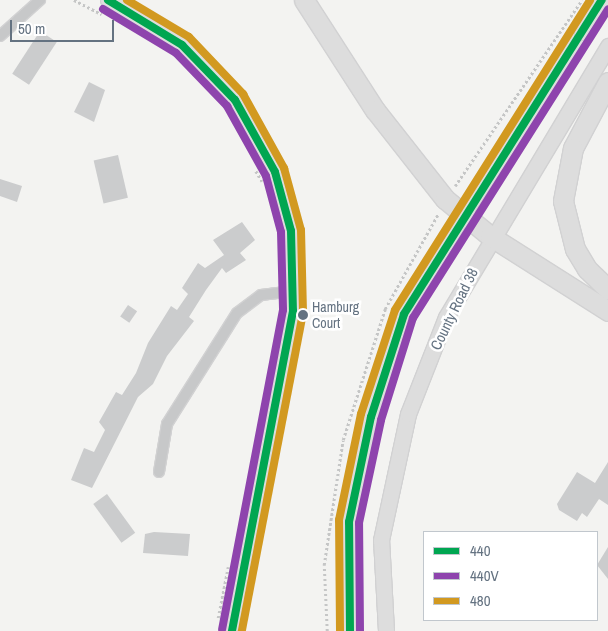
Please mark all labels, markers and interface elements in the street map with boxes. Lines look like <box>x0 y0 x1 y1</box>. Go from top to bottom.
scale bar <box>12 10 116 42</box>
text: 50 m <box>18 18 45 39</box>
street label: County Road 38 <box>426 265 482 353</box>
place label: Hamburg Court <box>312 299 359 332</box>
marker: Hamburg Court <box>298 310 308 320</box>
legend <box>423 531 598 621</box>
text: 440 <box>470 540 491 561</box>
text: 440V <box>470 565 499 586</box>
text: 480 <box>470 590 491 611</box>

